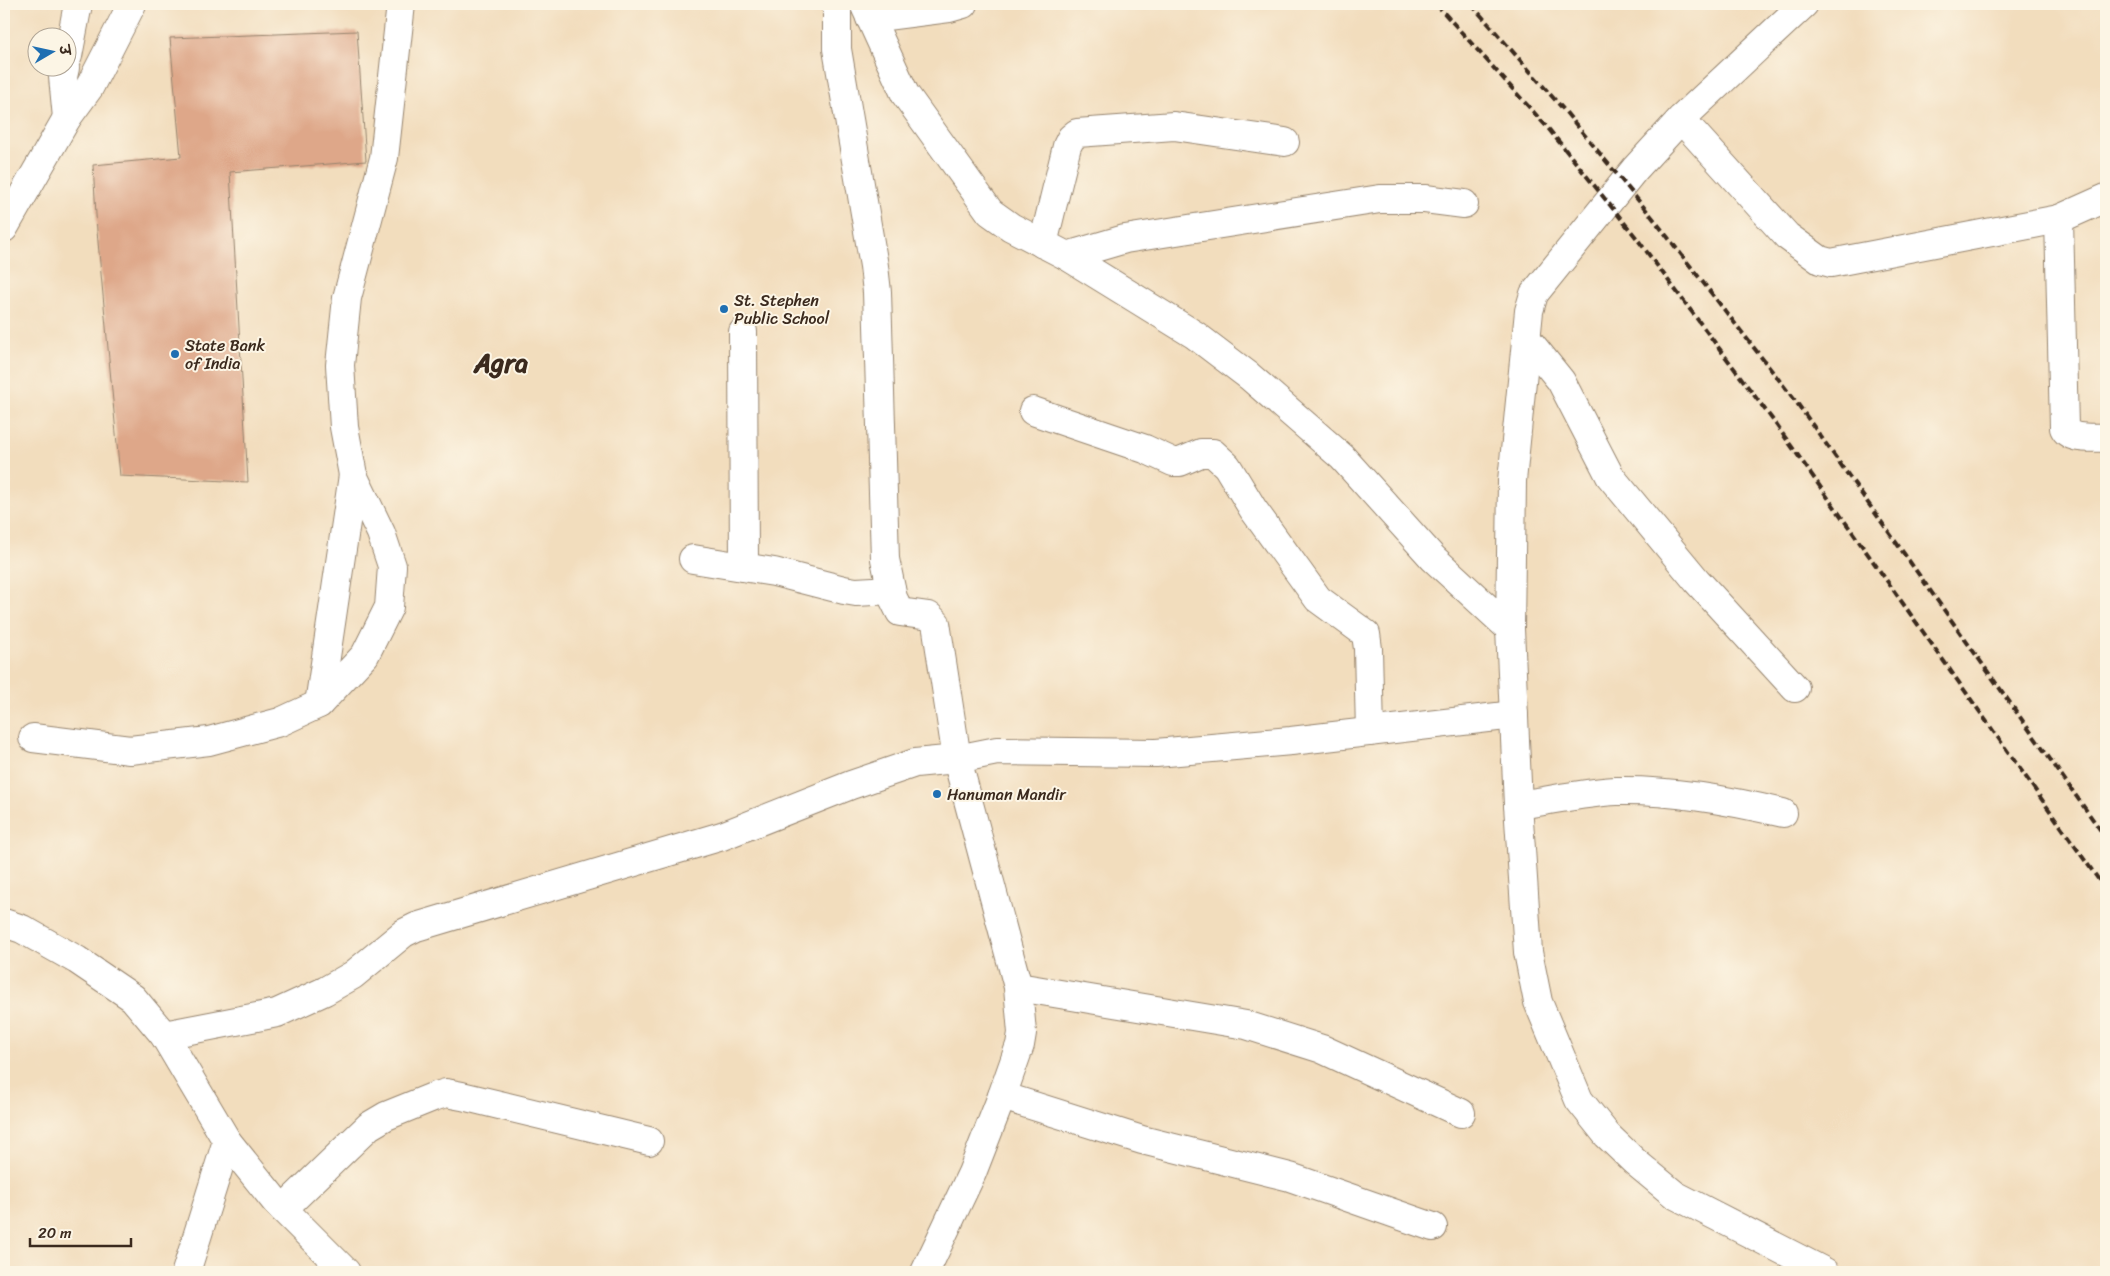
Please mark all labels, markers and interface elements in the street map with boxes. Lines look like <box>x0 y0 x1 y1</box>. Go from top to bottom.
north arrow <box>28 28 78 78</box>
text: उ <box>51 42 78 58</box>
place label: St. Stephen Public School <box>734 286 830 333</box>
marker: St. Stephen Public School <box>718 303 730 315</box>
place label: State Bank of India <box>185 331 265 378</box>
district label: Agra <box>473 340 528 386</box>
marker: State Bank of India <box>169 348 181 360</box>
place label: Hanuman Mandir <box>947 780 1067 809</box>
marker: Hanuman Mandir <box>931 788 943 800</box>
scale bar <box>30 1216 131 1248</box>
text: 20 m <box>38 1220 72 1246</box>

